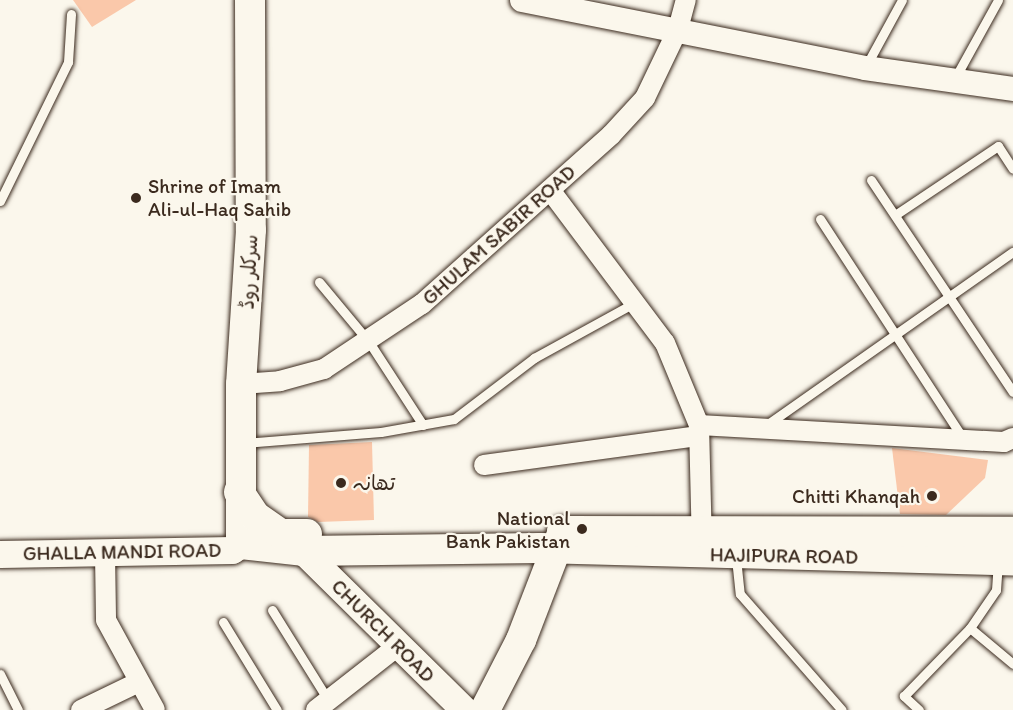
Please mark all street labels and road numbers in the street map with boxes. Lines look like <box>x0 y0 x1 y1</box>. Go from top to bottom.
street label: GHULAM SABIR ROAD <box>419 161 579 309</box>
street label: سرکلر روڈ <box>235 234 263 310</box>
street label: GHALLA MANDI ROAD <box>24 538 220 566</box>
street label: HAJIPURA ROAD <box>710 543 858 569</box>
street label: CHURCH ROAD <box>327 575 439 687</box>

